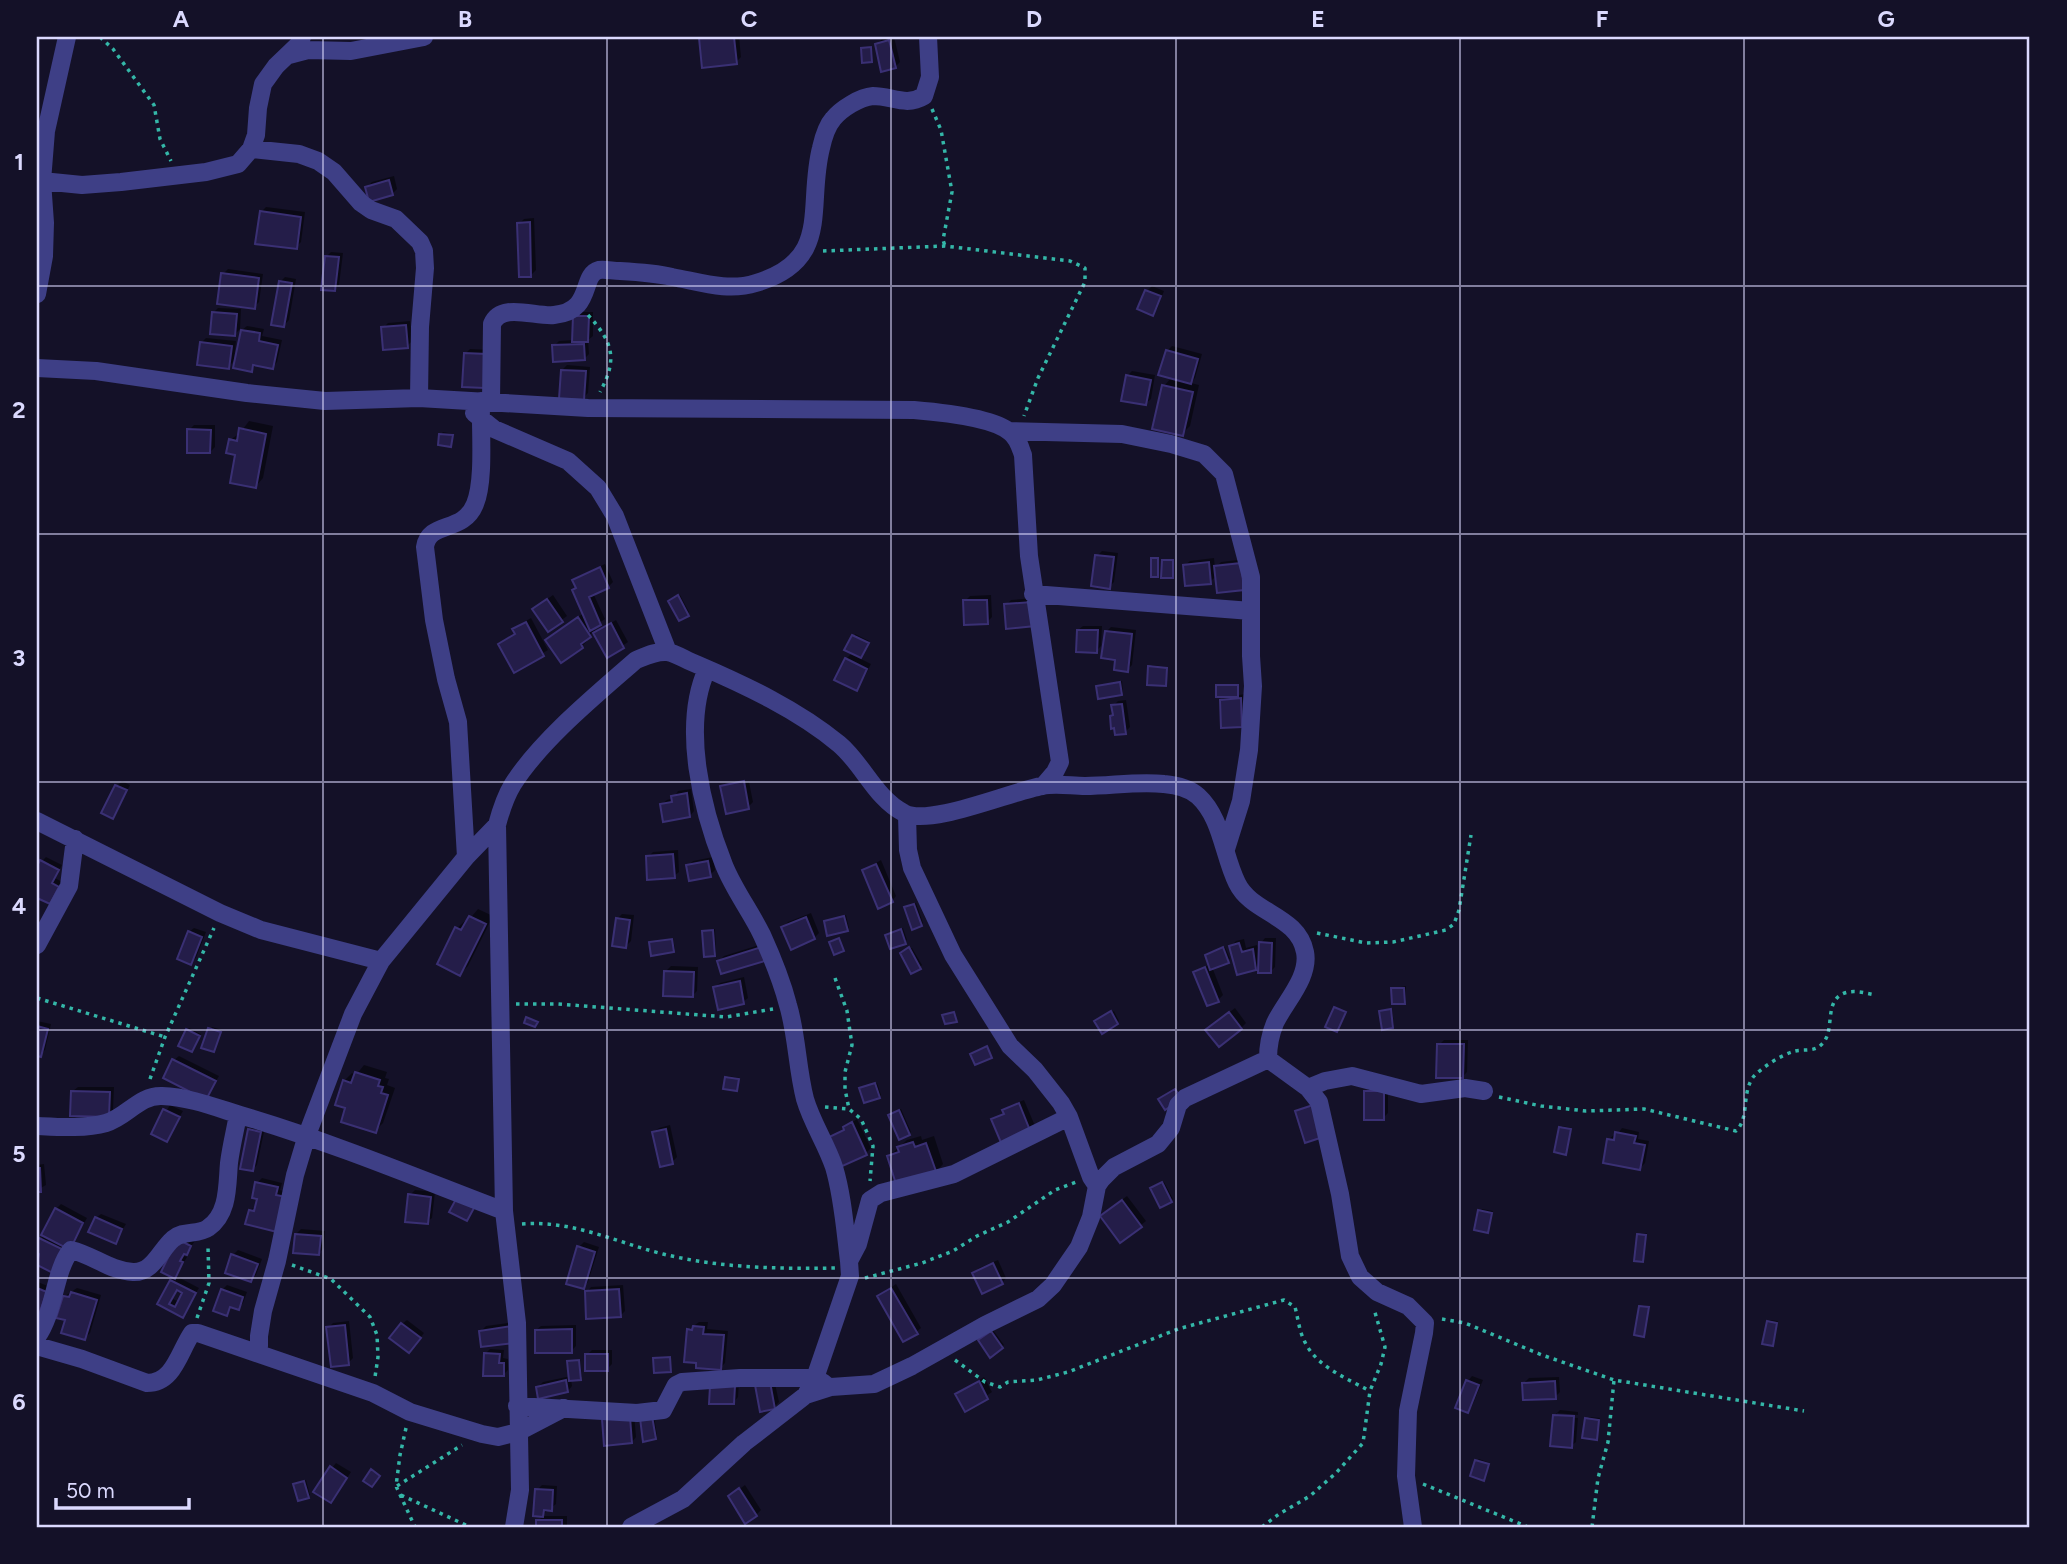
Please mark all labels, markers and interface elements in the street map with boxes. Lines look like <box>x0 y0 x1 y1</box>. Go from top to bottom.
text: A <box>173 5 190 33</box>
text: B <box>458 5 472 33</box>
text: C <box>741 5 758 33</box>
text: D <box>1026 5 1042 33</box>
text: E <box>1311 5 1325 33</box>
text: F <box>1596 5 1609 33</box>
text: G <box>1877 5 1895 33</box>
text: 1 <box>14 148 24 176</box>
text: 2 <box>12 396 26 424</box>
text: 3 <box>13 644 25 672</box>
text: 4 <box>12 892 26 920</box>
text: 5 <box>12 1140 26 1168</box>
text: 6 <box>12 1388 26 1416</box>
scale bar <box>56 1466 189 1510</box>
text: 50 m <box>66 1478 115 1503</box>

